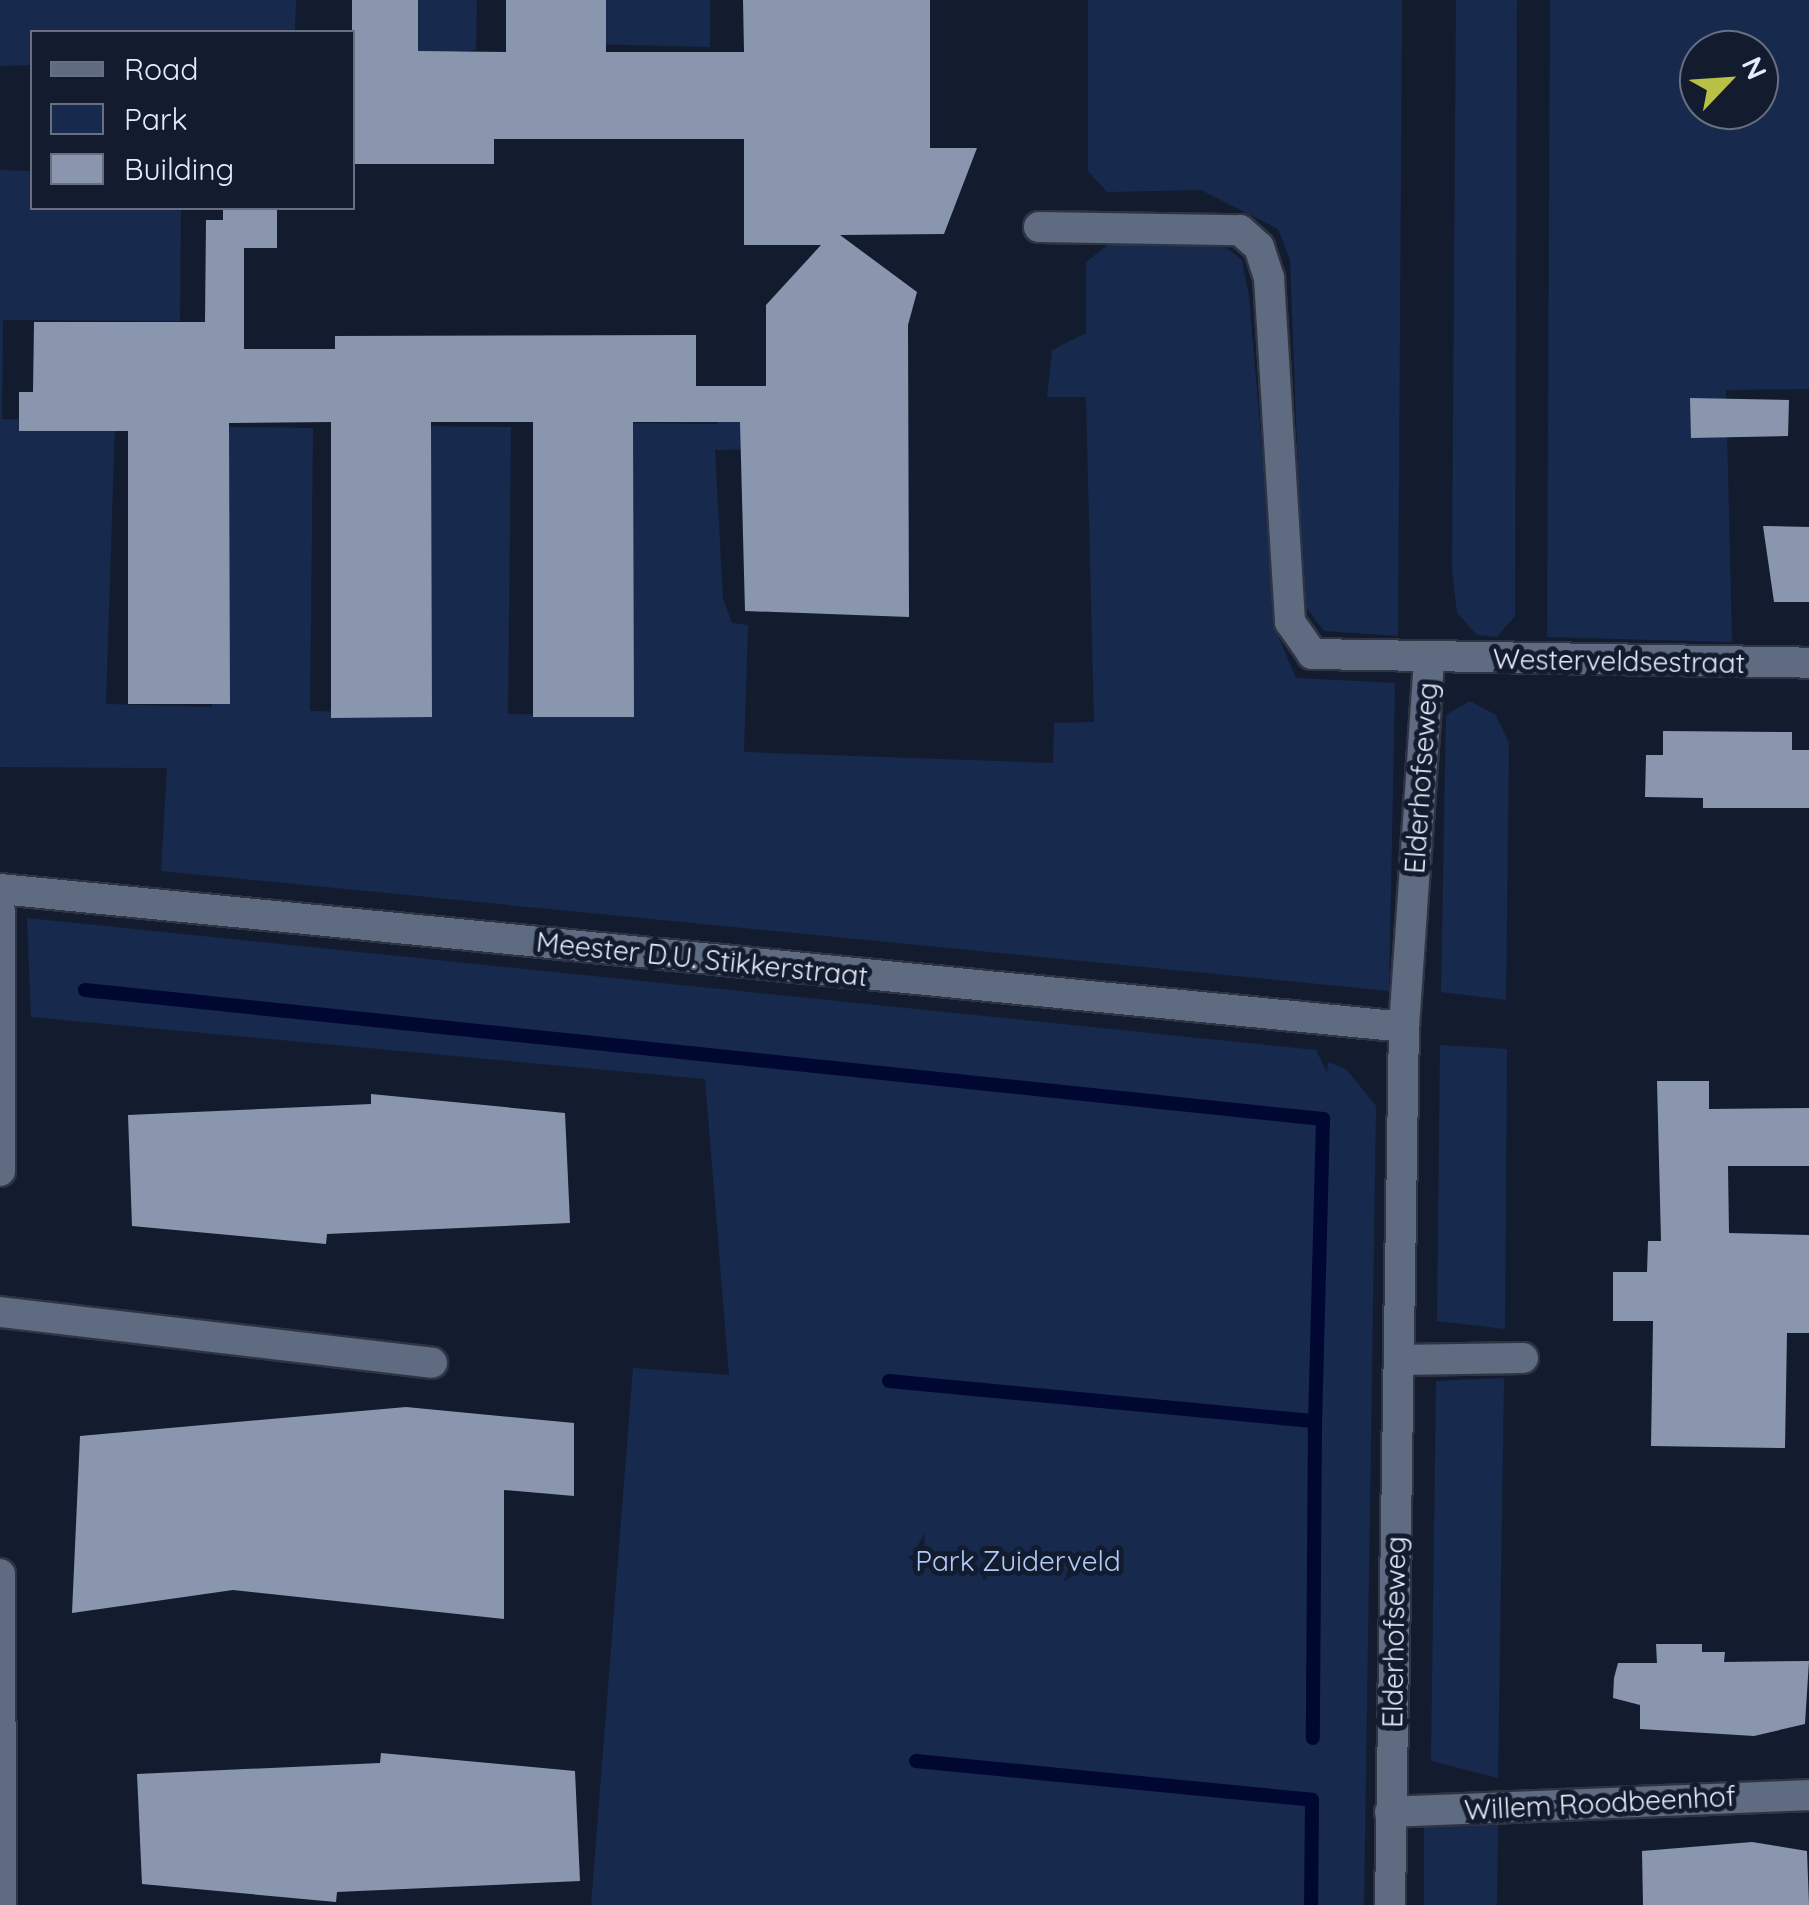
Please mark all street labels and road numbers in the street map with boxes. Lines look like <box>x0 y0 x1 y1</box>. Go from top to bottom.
street label: Westerveldsestraat <box>1493 642 1745 680</box>
street label: Elderhofseweg <box>1398 681 1444 875</box>
street label: Meester D.U. Stikkerstraat <box>535 925 869 993</box>
street label: Elderhofseweg <box>1376 1536 1412 1728</box>
street label: Willem Roodbeenhof <box>1463 1779 1737 1827</box>

